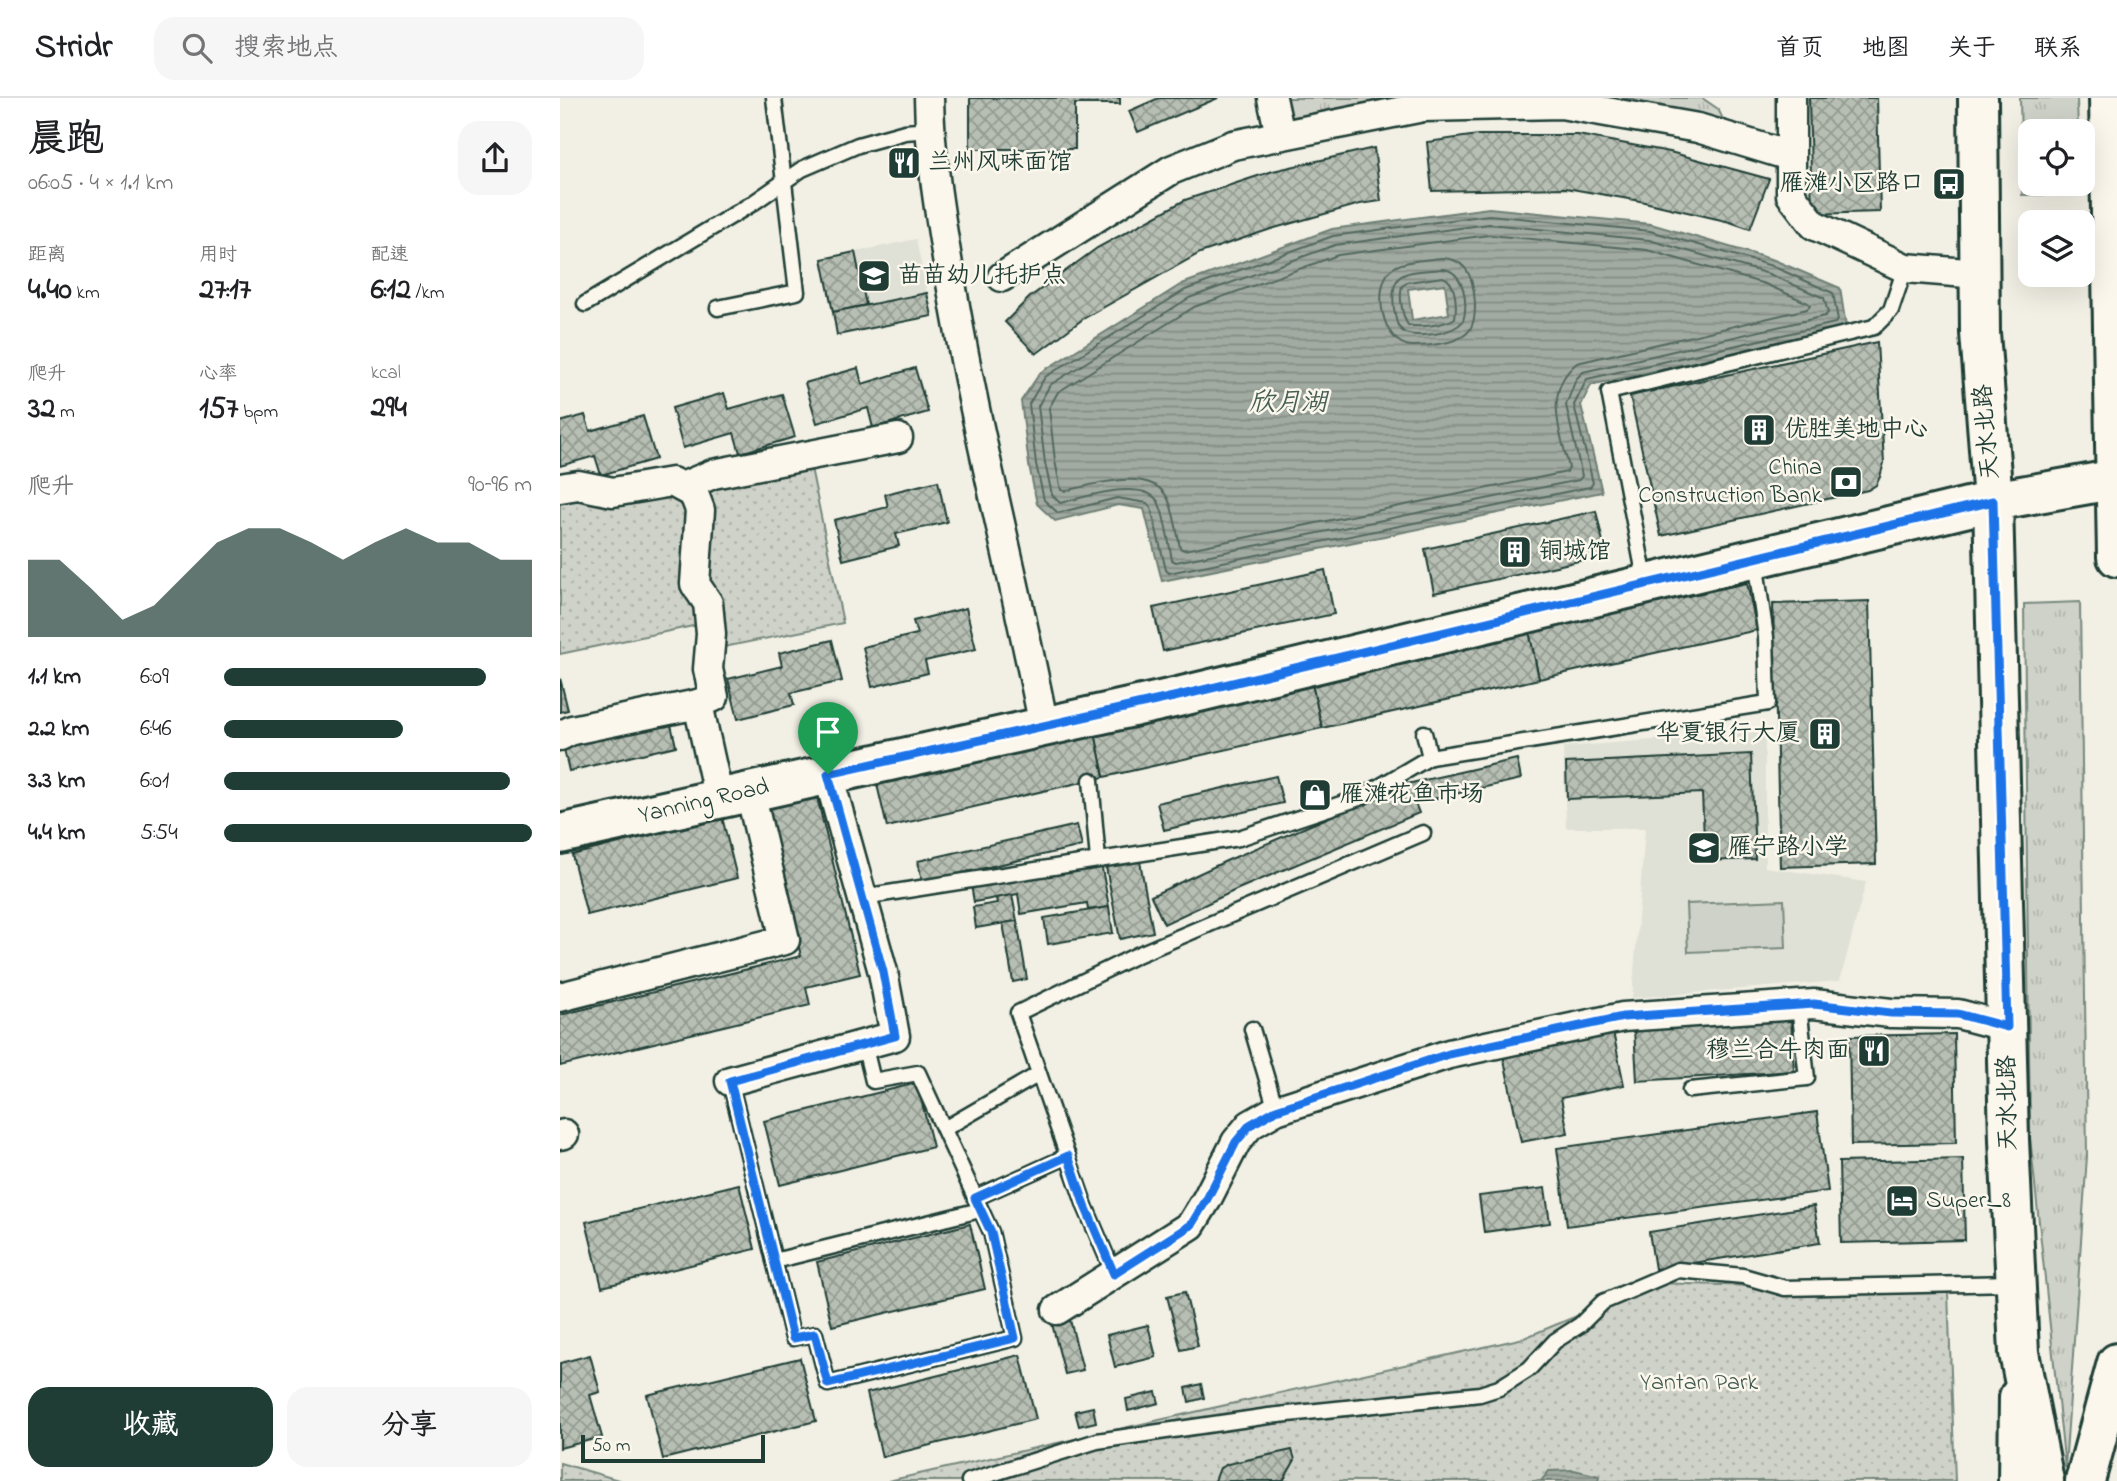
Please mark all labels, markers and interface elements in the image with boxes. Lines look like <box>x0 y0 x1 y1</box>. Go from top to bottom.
search box <box>154 17 644 80</box>
text: Stridr <box>35 24 112 72</box>
icon: search <box>178 29 216 67</box>
text: 搜索地点 <box>234 30 338 68</box>
text: 首页 <box>1776 32 1824 67</box>
text: 地图 <box>1862 32 1910 67</box>
text: 关于 <box>1948 32 1996 67</box>
text: 联系 <box>2034 32 2082 67</box>
text: 晨跑 <box>28 113 104 169</box>
map controls <box>2018 119 2095 287</box>
button: locate <box>2018 119 2095 196</box>
button: share <box>458 121 532 195</box>
restaurant icon: 兰州风味面馆 <box>885 144 923 182</box>
place label: 兰州风味面馆 <box>928 146 1072 181</box>
bus stop icon: 雁滩小区路口 <box>1930 165 1968 203</box>
text: 06:05 · 4 × 1.1 km <box>28 167 173 200</box>
place label: 雁滩小区路口 <box>1780 167 1924 202</box>
button: layers <box>2018 210 2095 287</box>
text: 距离 <box>28 242 66 269</box>
text: 用时 <box>199 242 237 269</box>
text: 配速 <box>371 242 409 269</box>
school or university icon: 苗苗幼儿托护点 <box>855 257 893 295</box>
place label: 苗苗幼儿托护点 <box>898 259 1066 294</box>
text: 4.40 <box>28 269 72 313</box>
text: 27:17 <box>199 269 251 313</box>
text: 6:12 <box>371 269 411 313</box>
text: km <box>72 280 100 307</box>
text: /km <box>411 280 445 307</box>
text: kcal <box>371 360 401 387</box>
text: 爬升 <box>28 361 66 388</box>
text: 心率 <box>199 361 237 388</box>
street label: 天水北路 <box>1966 383 2010 481</box>
water label: 欣月湖 <box>1249 385 1330 423</box>
text: 294 <box>371 387 407 431</box>
text: 32 <box>28 388 55 432</box>
text: 157 <box>199 388 238 432</box>
text: m <box>55 399 75 426</box>
text: bpm <box>238 399 278 426</box>
building icon: 优胜美地中心 <box>1740 411 1778 449</box>
place label: 优胜美地中心 <box>1784 413 1928 448</box>
place label: China Construction Bank <box>1638 451 1822 514</box>
bank icon: China Construction Bank <box>1827 463 1865 501</box>
text: 90–96 m <box>468 469 532 502</box>
text: 爬升 <box>28 471 74 504</box>
building icon: 铜城馆 <box>1496 533 1534 571</box>
place label: 铜城馆 <box>1539 535 1611 570</box>
text: 1.1 km <box>28 661 81 694</box>
text: 6:09 <box>140 661 169 694</box>
pin <box>798 702 858 774</box>
text: 2.2 km <box>28 713 89 746</box>
text: 6:46 <box>140 713 172 746</box>
icon: arrive <box>809 713 847 751</box>
building icon: 华夏银行大厦 <box>1806 715 1844 753</box>
place label: 华夏银行大厦 <box>1656 717 1800 752</box>
text: 3.3 km <box>28 765 85 798</box>
text: 6:01 <box>140 765 169 798</box>
street label: Yanning Road <box>635 770 773 834</box>
shop icon: 雁滩花鱼市场 <box>1296 776 1334 814</box>
place label: 雁滩花鱼市场 <box>1340 778 1484 813</box>
text: 4.4 km <box>28 817 85 850</box>
text: 5:54 <box>140 817 178 850</box>
school or university icon: 雁宁路小学 <box>1685 829 1723 867</box>
place label: 雁宁路小学 <box>1728 831 1848 866</box>
restaurant icon: 穆兰合牛肉面 <box>1855 1032 1893 1070</box>
place label: 穆兰合牛肉面 <box>1706 1034 1850 1069</box>
street label: 天水北路 <box>1991 1055 2027 1151</box>
hotel icon: Super_8 <box>1883 1182 1921 1220</box>
place label: Super_8 <box>1926 1184 2011 1219</box>
park label: Yantan Park <box>1640 1366 1758 1401</box>
button: 收藏 <box>28 1387 273 1467</box>
button: 分享 <box>287 1387 532 1467</box>
scale bar <box>581 1432 765 1464</box>
text: 50 m <box>592 1433 631 1460</box>

